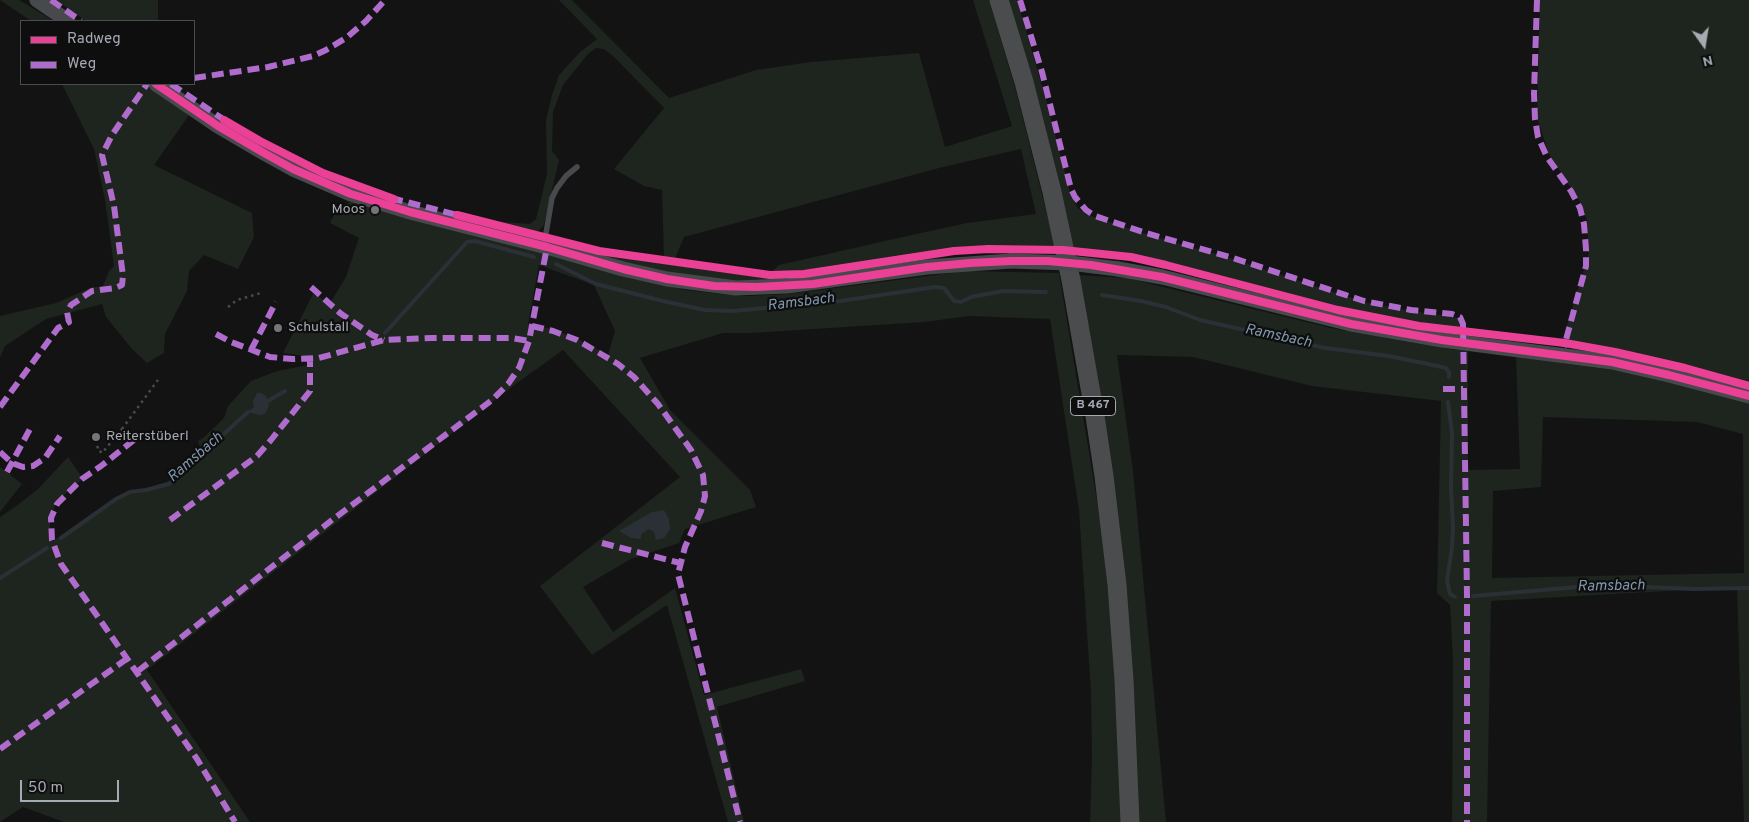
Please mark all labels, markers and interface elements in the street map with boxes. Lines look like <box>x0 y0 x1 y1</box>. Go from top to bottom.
legend <box>20 20 195 85</box>
north arrow <box>1679 20 1729 70</box>
text: Radweg <box>67 30 121 49</box>
text: N <box>1701 51 1714 70</box>
text: Weg <box>67 55 96 74</box>
place label: Moos <box>331 202 365 218</box>
marker: Moos <box>369 204 381 216</box>
water label: Ramsbach <box>766 290 836 316</box>
place label: Schulstall <box>288 320 349 336</box>
water label: Ramsbach <box>1243 321 1313 353</box>
marker: Schulstall <box>272 322 284 334</box>
road number: B 467 <box>1070 396 1116 416</box>
place label: Reiterstüberl <box>106 429 189 445</box>
water label: Ramsbach <box>165 429 227 487</box>
marker: Reiterstüberl <box>90 431 102 443</box>
water label: Ramsbach <box>1577 577 1645 597</box>
scale bar <box>22 770 121 802</box>
text: 50 m <box>28 779 63 798</box>

